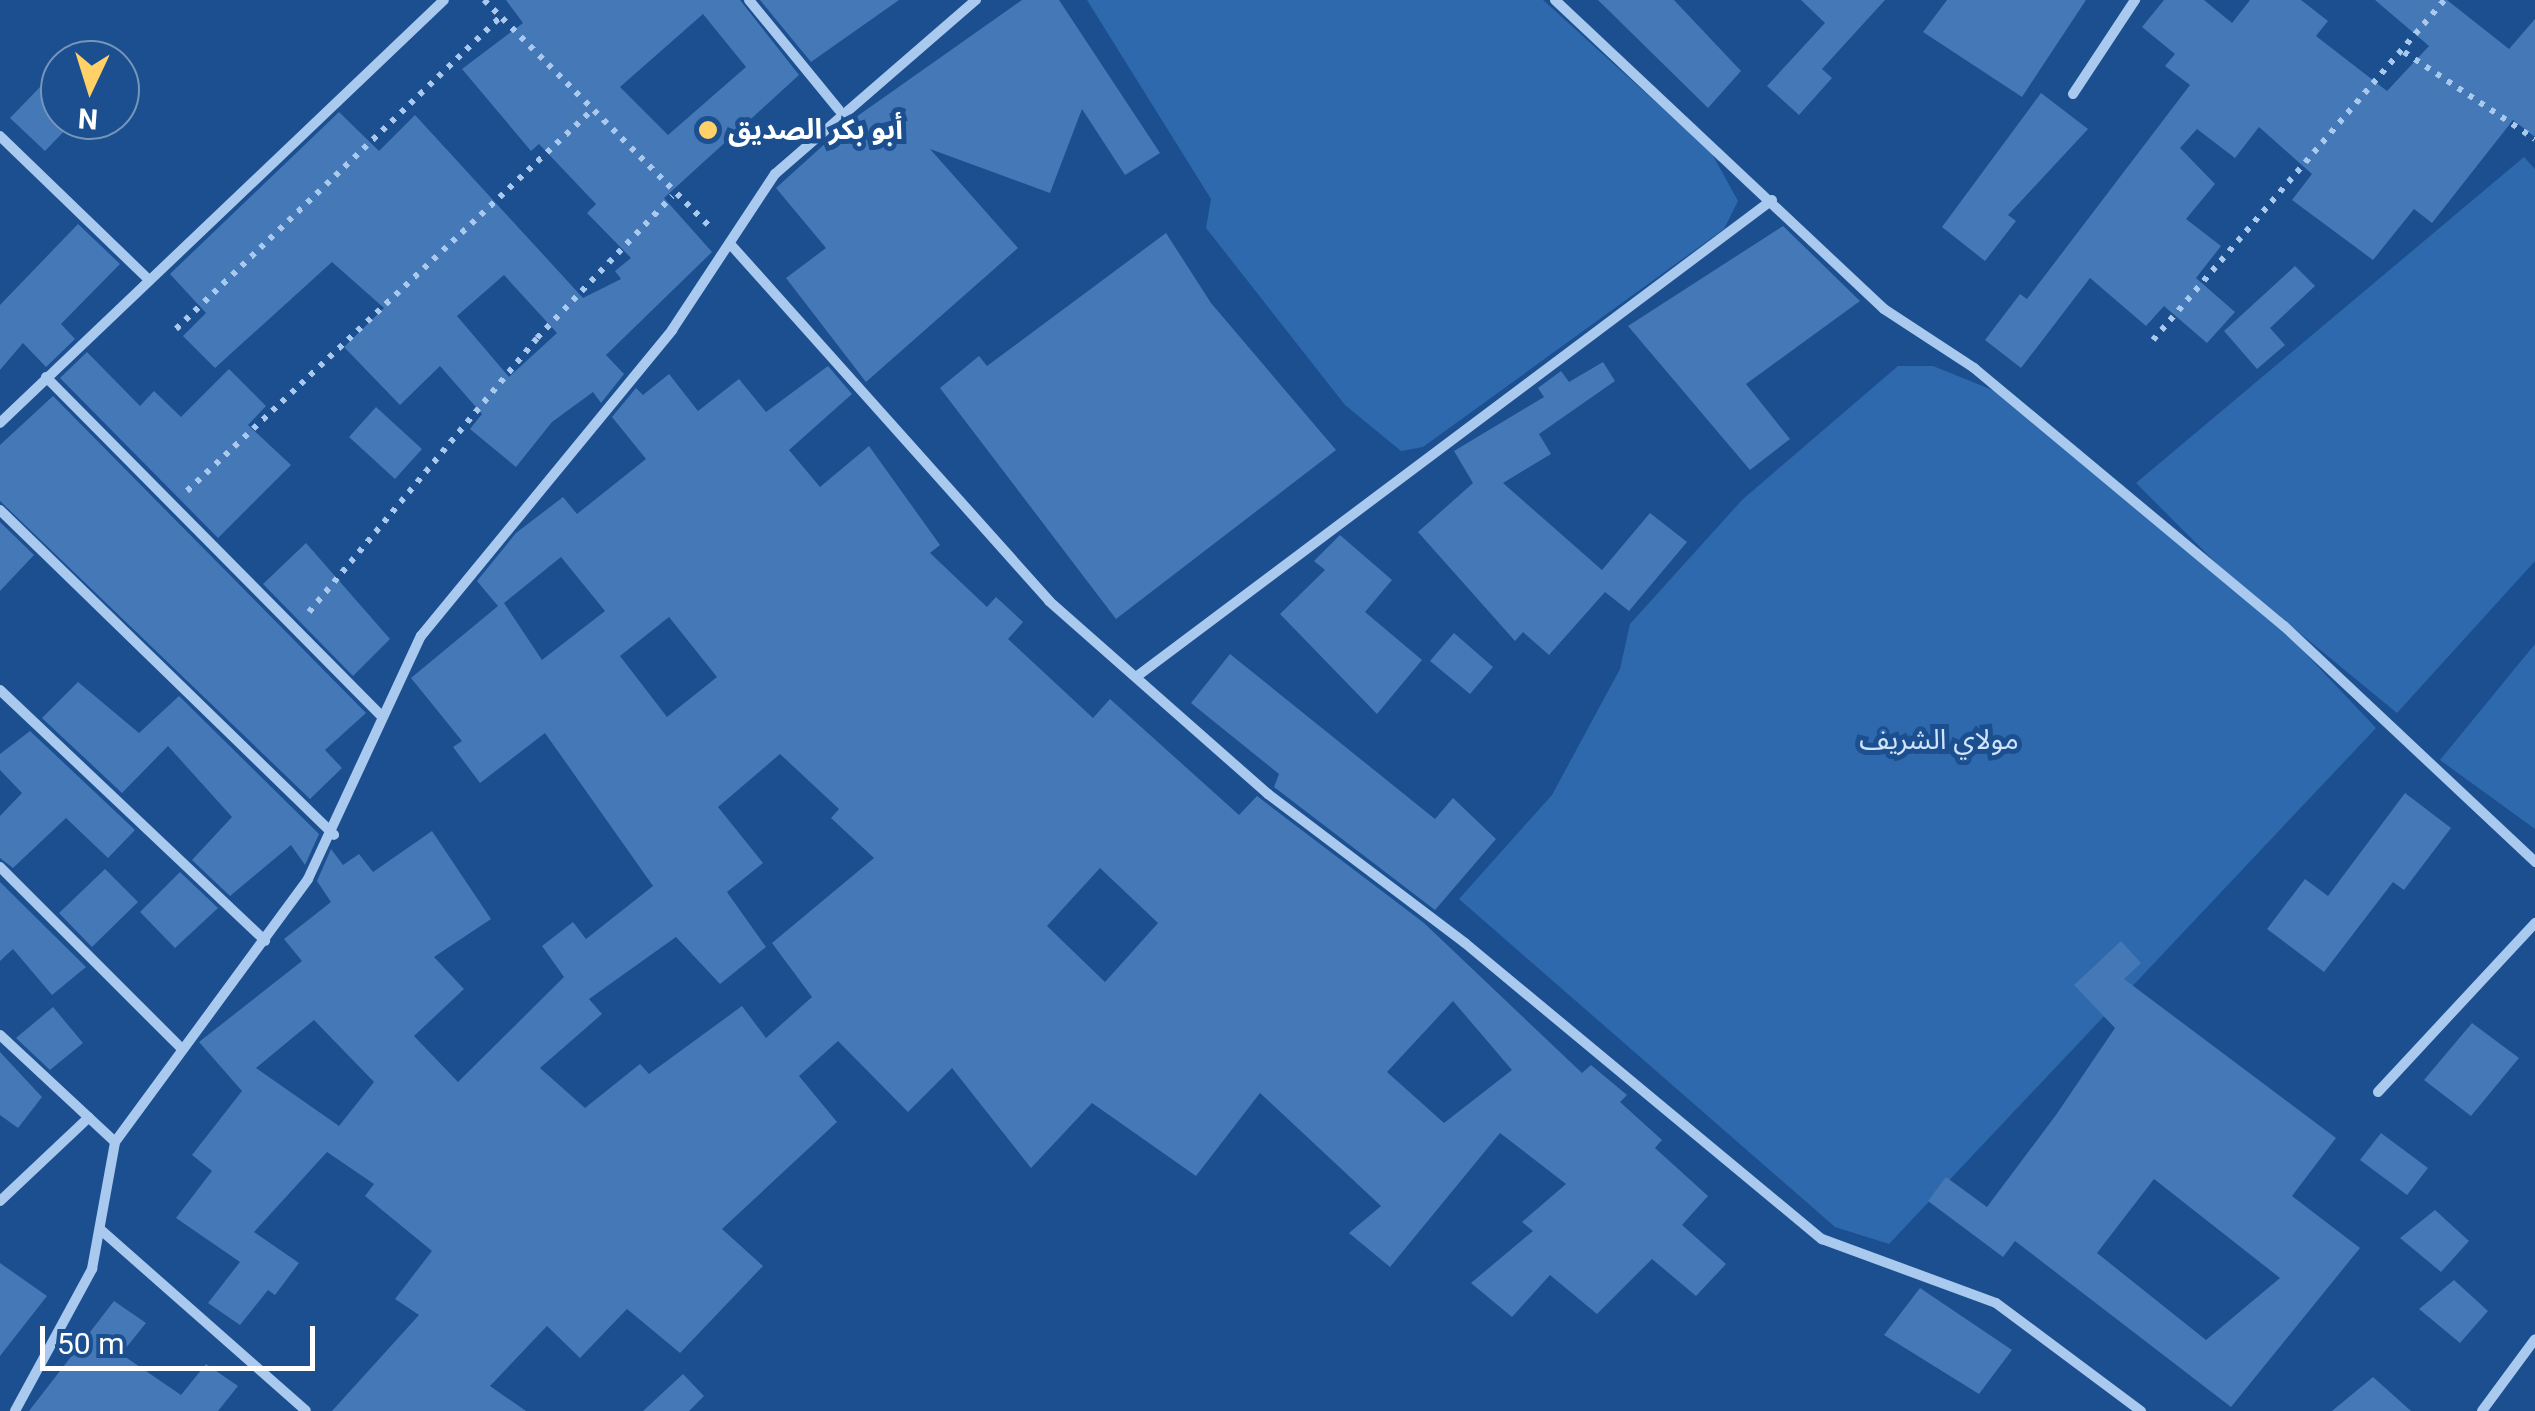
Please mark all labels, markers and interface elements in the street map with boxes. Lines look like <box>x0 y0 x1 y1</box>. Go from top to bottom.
north arrow <box>40 40 140 140</box>
text: N <box>77 101 99 136</box>
place label: أبو بكر الصديق <box>728 113 903 147</box>
marker: أبو بكر الصديق <box>697 119 719 141</box>
park label: مولاي الشريف <box>1859 723 2019 757</box>
scale bar <box>45 1306 320 1368</box>
text: 50 m <box>57 1326 124 1361</box>

